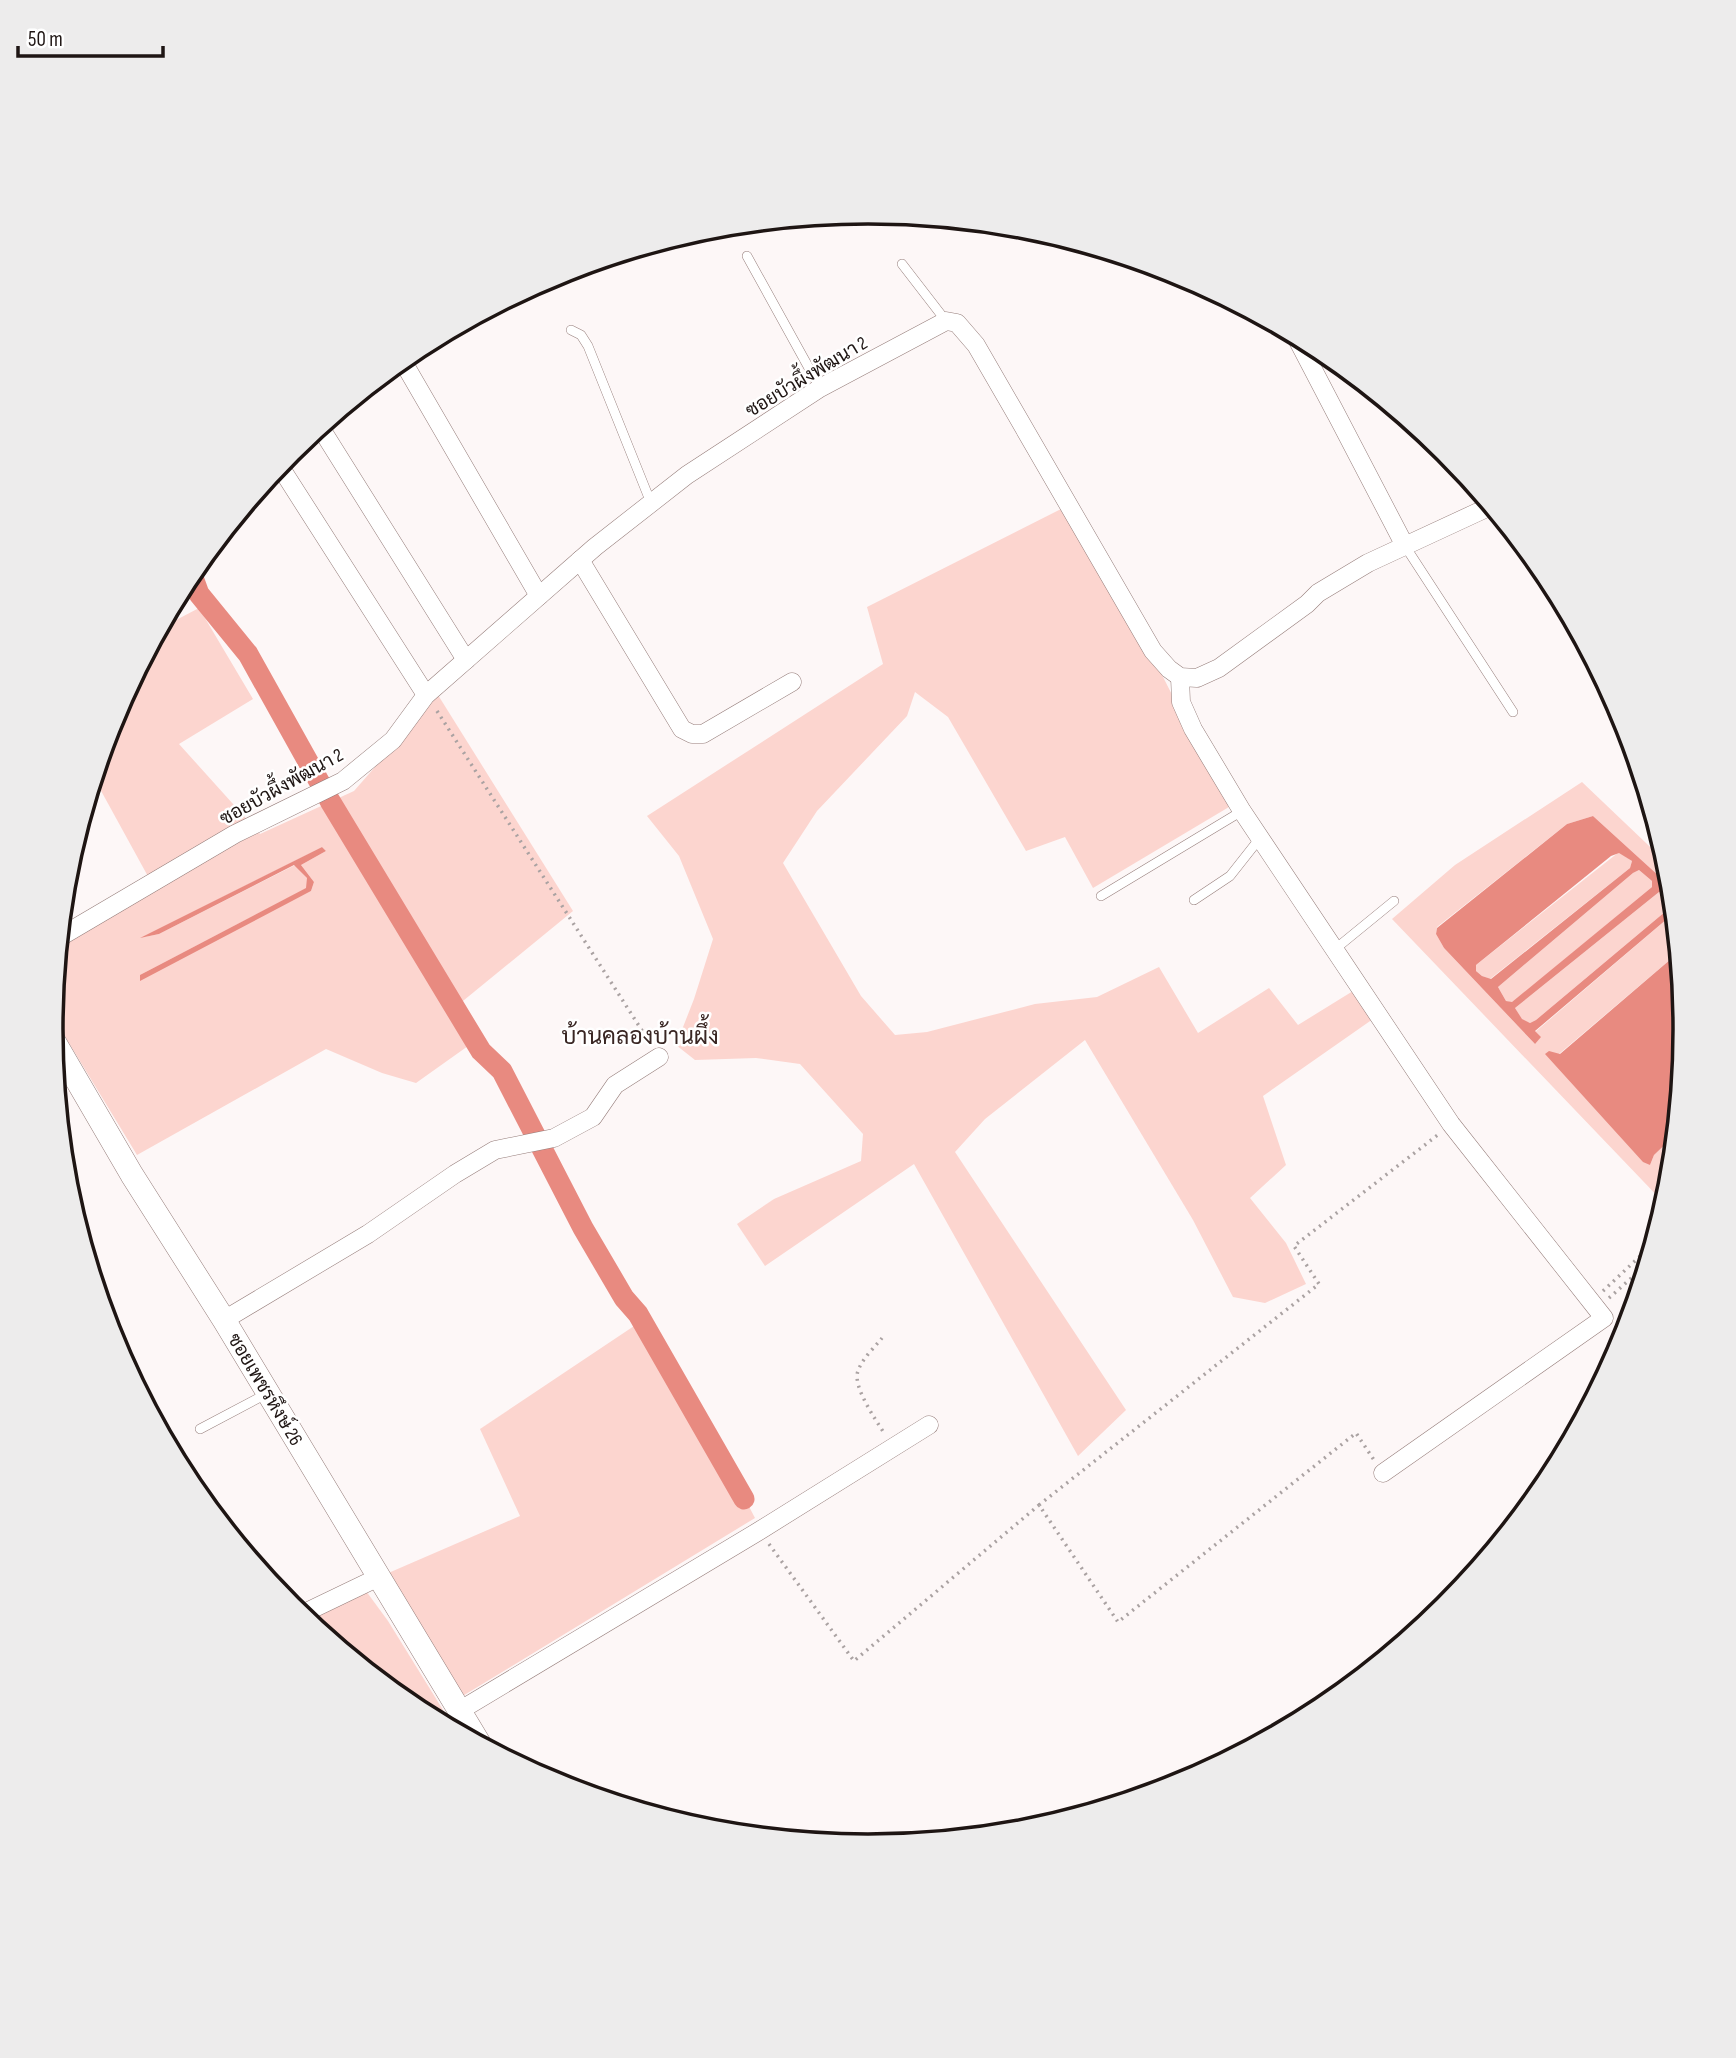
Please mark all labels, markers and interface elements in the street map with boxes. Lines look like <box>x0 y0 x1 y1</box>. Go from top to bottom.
scale bar <box>18 14 163 58</box>
text: 50 m <box>28 27 63 52</box>
street label: ซอยบัวผึ้งพัฒนา 2 <box>738 325 872 423</box>
street label: ซอยบัวผึ้งพัฒนา 2 <box>212 737 348 831</box>
district label: บ้านคลองบ้านผึ้ง <box>561 1014 719 1051</box>
street label: ซอยเพชรหึงษ์ 26 <box>222 1328 309 1450</box>

